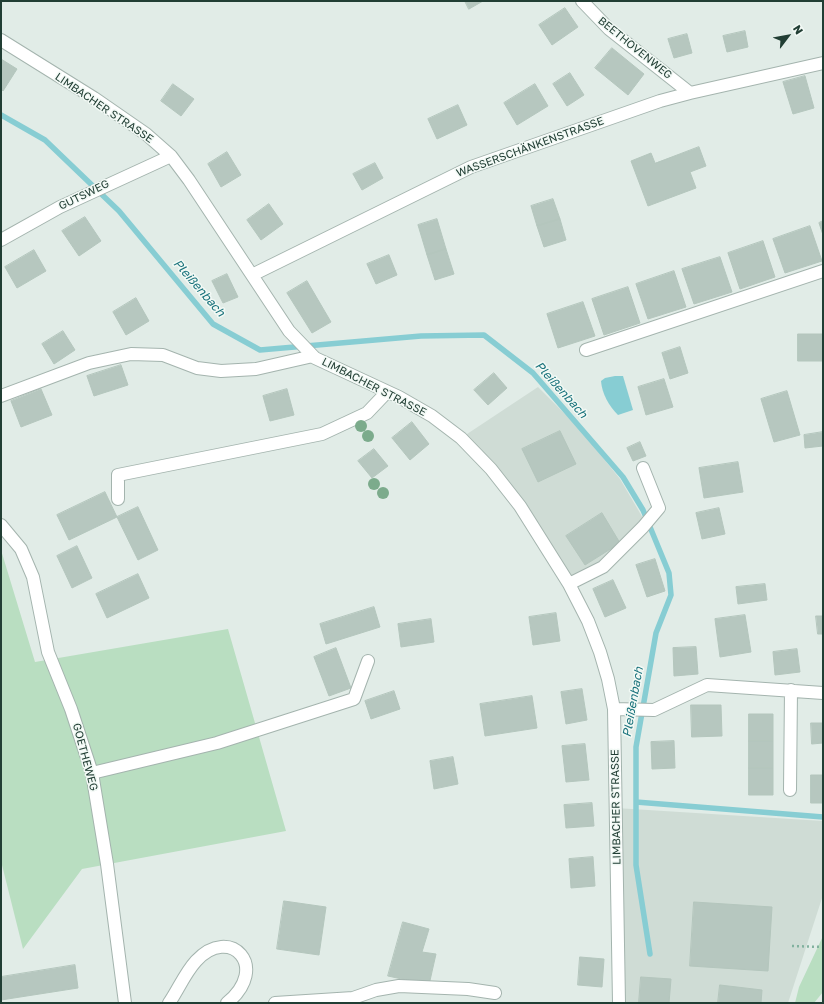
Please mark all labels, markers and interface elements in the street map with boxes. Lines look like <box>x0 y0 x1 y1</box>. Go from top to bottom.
street label: BEETHOVENWEG <box>595 14 675 82</box>
north arrow <box>768 16 808 56</box>
text: N <box>791 22 806 36</box>
street label: LIMBACHER STRASSE <box>52 70 156 146</box>
street label: WASSERSCHÄNKENSTRASSE <box>454 114 606 180</box>
street label: GUTSWEG <box>57 177 111 213</box>
water label: Pleißenbach <box>170 256 228 320</box>
street label: LIMBACHER STRASSE <box>320 355 428 419</box>
water label: Pleißenbach <box>532 359 590 421</box>
water label: Pleißenbach <box>620 666 646 738</box>
street label: GOETHEWEG <box>70 722 100 792</box>
street label: LIMBACHER STRASSE <box>608 749 624 865</box>

